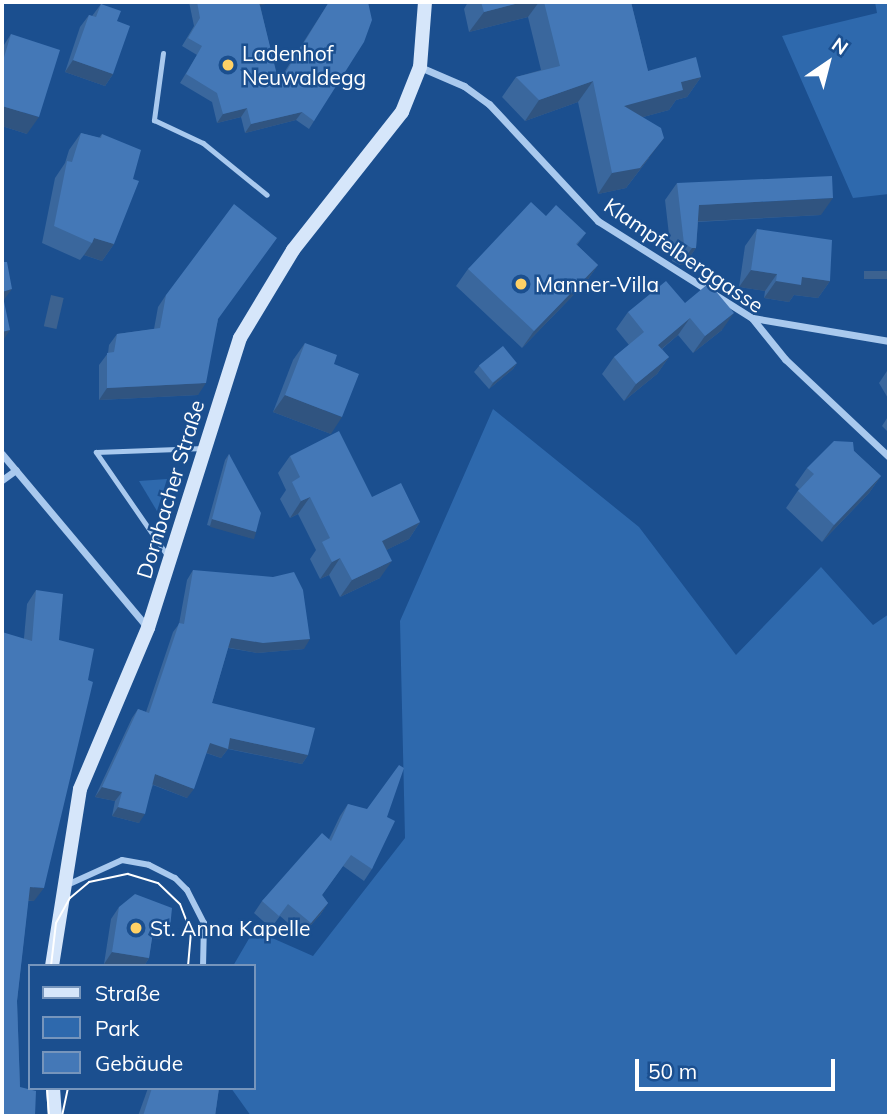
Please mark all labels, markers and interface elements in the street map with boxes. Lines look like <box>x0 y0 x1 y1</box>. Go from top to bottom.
north arrow <box>793 28 863 98</box>
text: N <box>827 32 853 60</box>
place label: Ladenhof Neuwaldegg <box>242 40 366 90</box>
marker: Ladenhof Neuwaldegg <box>220 57 236 73</box>
street label: Klampfelberggasse <box>600 192 768 318</box>
place label: Manner-Villa <box>535 271 659 297</box>
marker: Manner-Villa <box>513 276 529 292</box>
street label: Dornbacher Straße <box>131 397 209 581</box>
place label: St. Anna Kapelle <box>150 915 310 941</box>
marker: St. Anna Kapelle <box>128 920 144 936</box>
legend <box>28 964 256 1090</box>
text: Straße <box>95 980 160 1006</box>
text: Park <box>95 1015 139 1041</box>
scale bar <box>639 1044 838 1088</box>
text: Gebäude <box>95 1050 183 1076</box>
text: 50 m <box>648 1058 697 1084</box>

